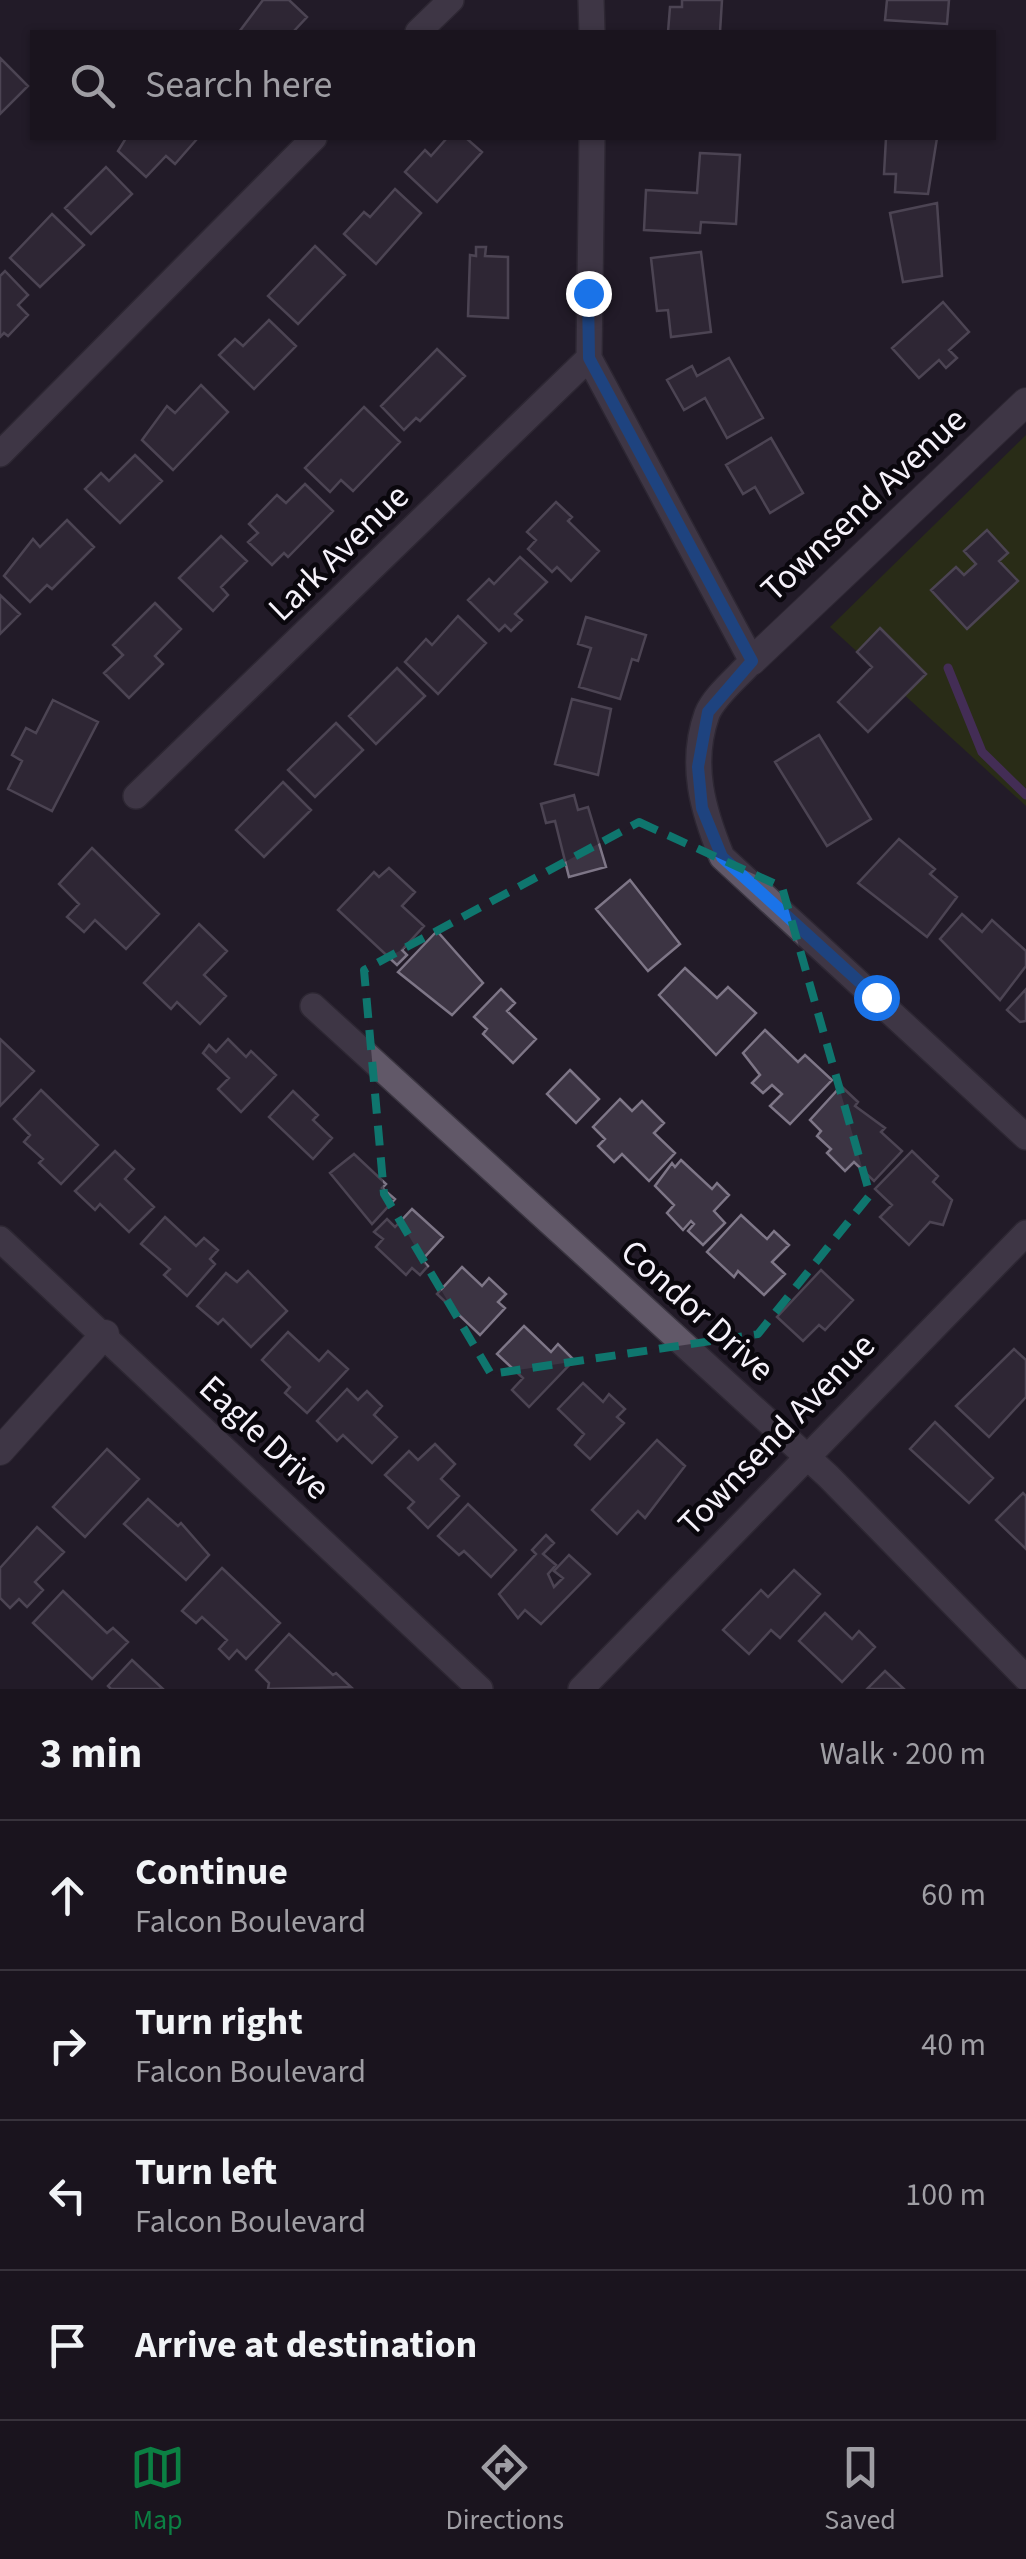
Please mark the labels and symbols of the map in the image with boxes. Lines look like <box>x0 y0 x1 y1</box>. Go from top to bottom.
route end <box>566 271 612 317</box>
street label: Townsend Avenue <box>750 396 978 613</box>
street label: Lark Avenue <box>257 473 420 633</box>
route start <box>854 975 900 1021</box>
street label: Condor Drive <box>609 1228 785 1393</box>
street label: Townsend Avenue <box>667 1322 887 1547</box>
street label: Eagle Drive <box>188 1364 341 1512</box>

